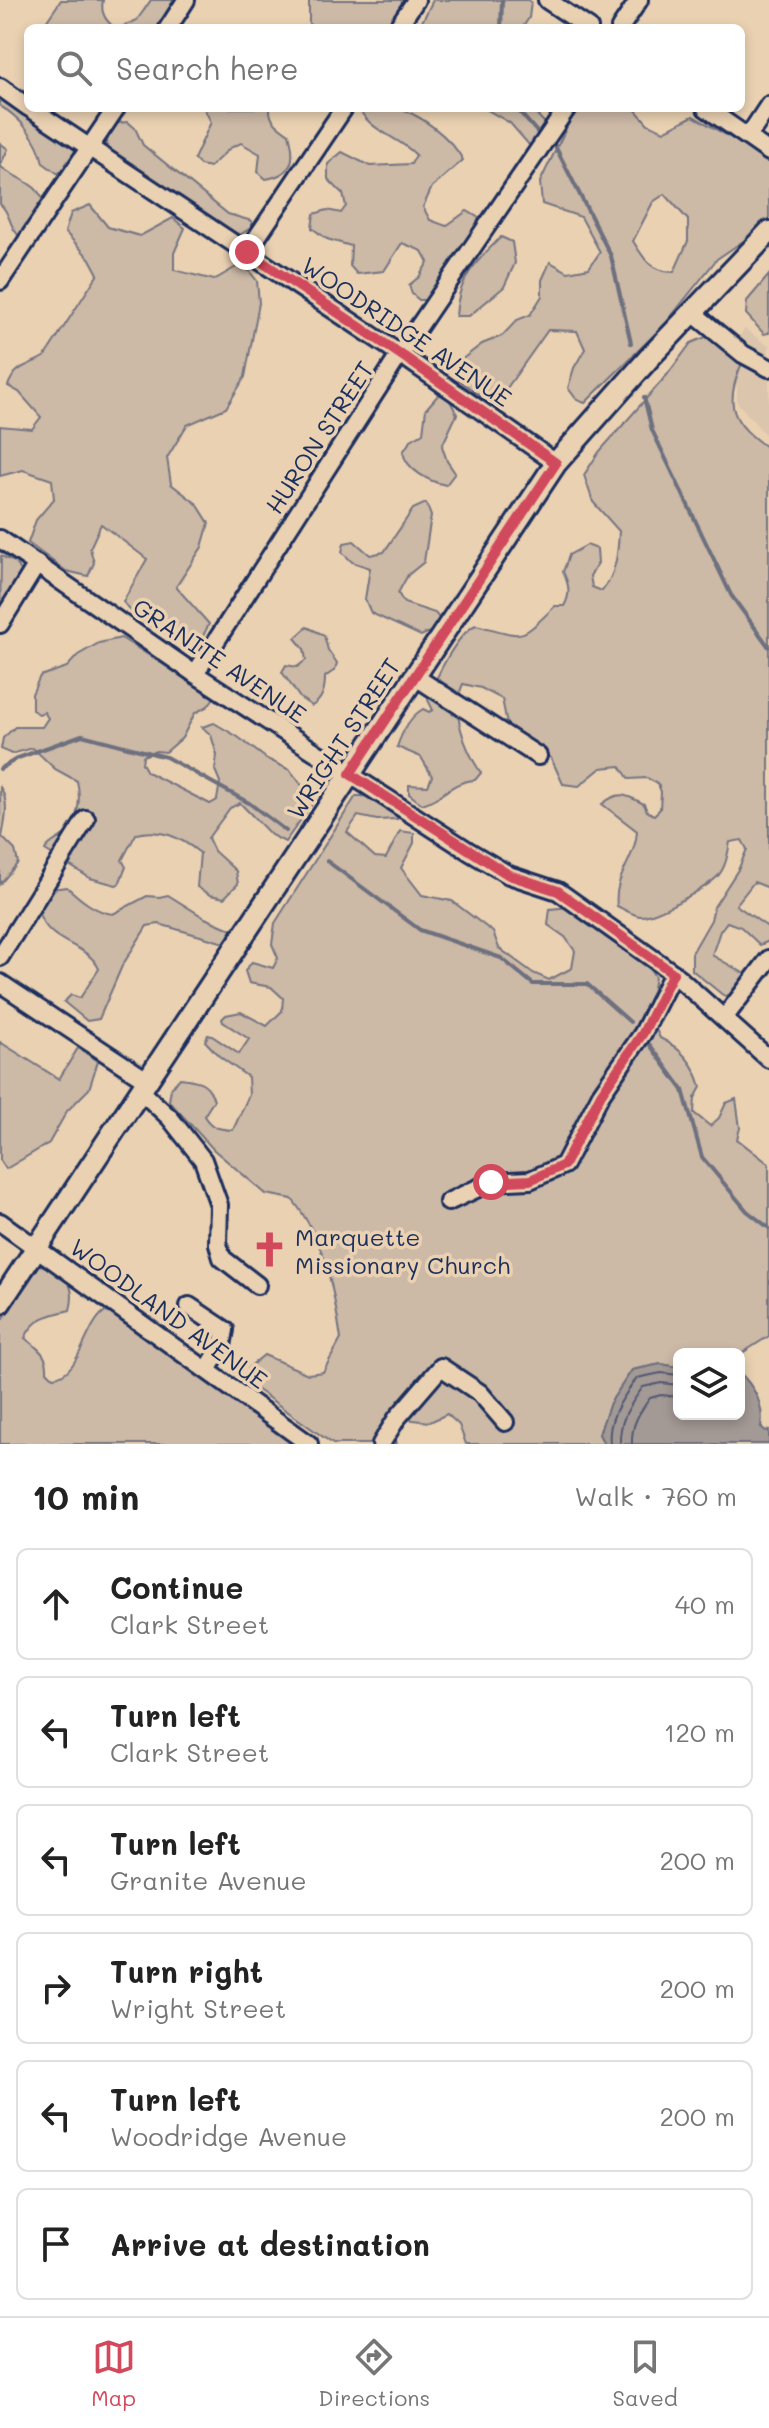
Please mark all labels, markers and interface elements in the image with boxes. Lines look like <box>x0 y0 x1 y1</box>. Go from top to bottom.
search box <box>24 24 745 112</box>
icon: search <box>52 46 96 90</box>
text: Search here <box>116 48 299 88</box>
route end <box>229 234 265 270</box>
street label: WOODRIDGE AVENUE <box>296 249 518 413</box>
street label: HURON STREET <box>258 355 380 519</box>
street label: GRANITE AVENUE <box>127 591 313 729</box>
street label: WRIGHT STREET <box>279 652 407 824</box>
route start <box>473 1164 509 1200</box>
place label: Marquette Missionary Church <box>295 1221 510 1280</box>
street label: WOODLAND AVENUE <box>64 1231 274 1395</box>
church icon: Marquette Missionary Church <box>250 1231 288 1269</box>
map controls <box>673 1348 745 1420</box>
button: layers <box>673 1348 745 1420</box>
text: 10 min <box>32 1474 139 1519</box>
text: Walk · 760 m <box>574 1479 737 1513</box>
text: Continue <box>110 1567 243 1607</box>
icon: ahead <box>34 1582 78 1626</box>
text: 40 m <box>675 1587 735 1621</box>
text: Clark Street <box>110 1607 269 1641</box>
text: Turn left <box>110 1695 241 1735</box>
icon: left <box>34 1710 78 1754</box>
text: 120 m <box>664 1715 735 1749</box>
text: Clark Street <box>110 1735 269 1769</box>
text: Turn left <box>110 1823 241 1863</box>
icon: left <box>34 1838 78 1882</box>
text: 200 m <box>659 1843 735 1877</box>
text: Granite Avenue <box>110 1863 307 1897</box>
text: Turn right <box>110 1951 263 1991</box>
icon: right <box>34 1966 78 2010</box>
text: 200 m <box>659 1971 735 2005</box>
text: Wright Street <box>110 1991 286 2025</box>
text: Turn left <box>110 2079 241 2119</box>
icon: left <box>34 2094 78 2138</box>
text: 200 m <box>659 2099 735 2133</box>
text: Woodridge Avenue <box>110 2119 347 2153</box>
icon: arrive <box>34 2222 78 2266</box>
text: Arrive at destination <box>110 2224 430 2264</box>
tab: Map <box>91 2335 136 2412</box>
tab: Directions <box>318 2335 430 2412</box>
tab: Saved <box>613 2335 678 2412</box>

